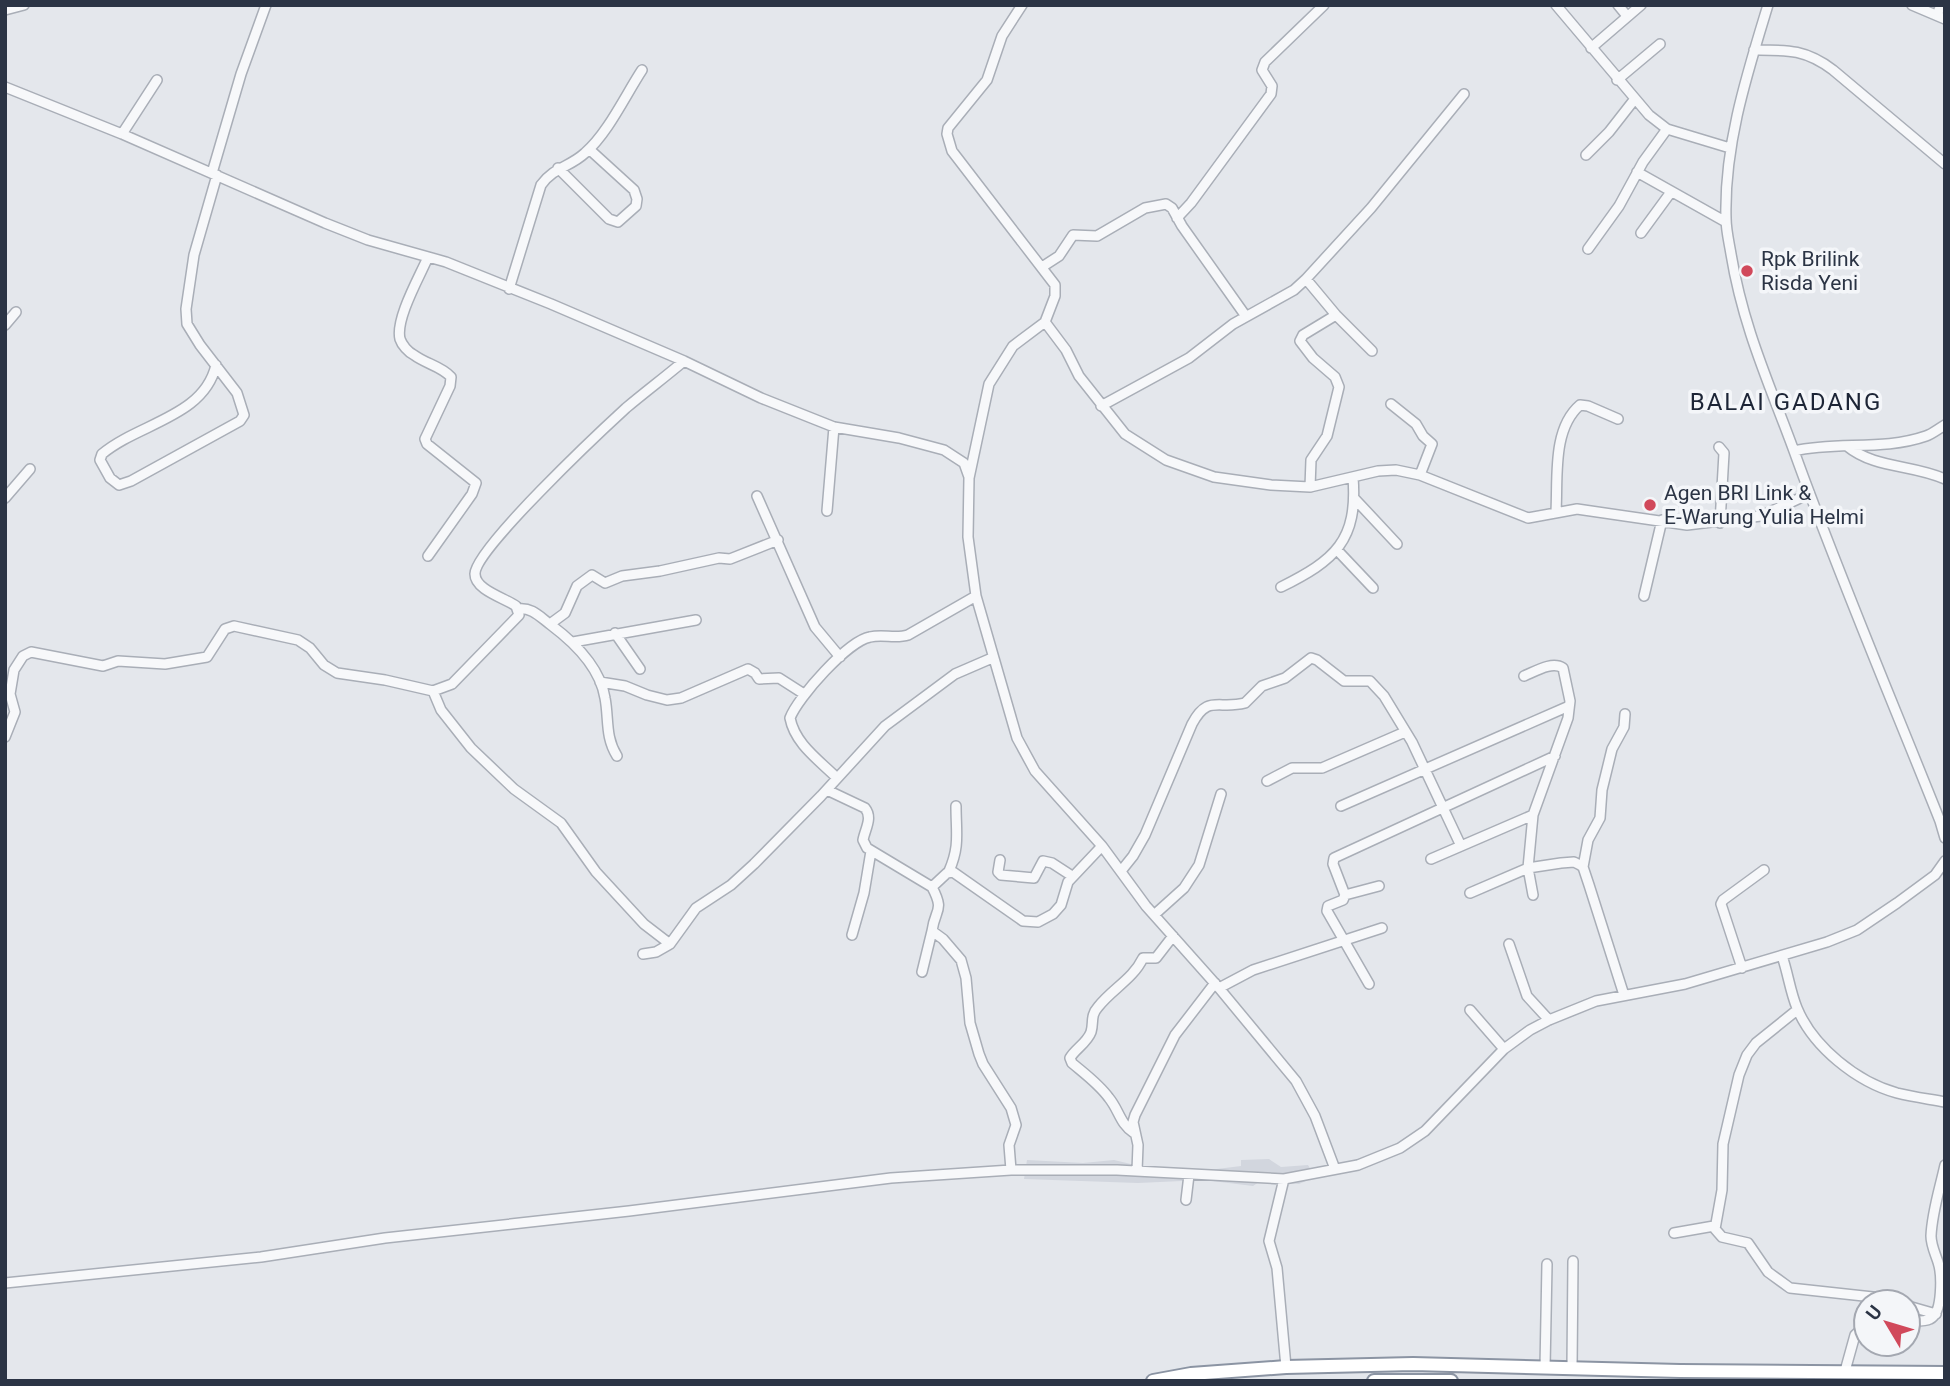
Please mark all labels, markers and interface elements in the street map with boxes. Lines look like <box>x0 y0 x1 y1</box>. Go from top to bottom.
place label: Rpk Brilink Risda Yeni <box>1761 247 1860 295</box>
marker: Rpk Brilink Risda Yeni <box>1739 263 1755 279</box>
district label: BALAI GADANG <box>1690 388 1882 416</box>
place label: Agen BRI Link & E-Warung Yulia Helmi <box>1664 481 1864 529</box>
marker: Agen BRI Link & E-Warung Yulia Helmi <box>1642 497 1658 513</box>
north arrow <box>1852 1288 1922 1358</box>
text: U <box>1861 1301 1887 1325</box>

